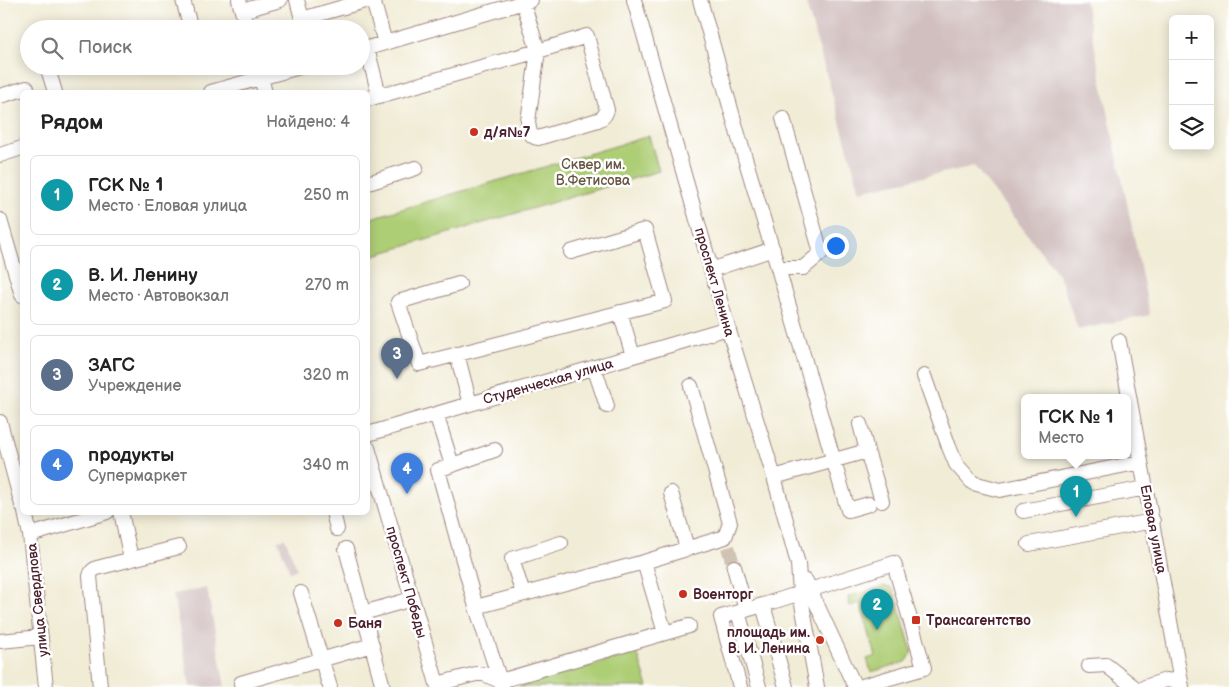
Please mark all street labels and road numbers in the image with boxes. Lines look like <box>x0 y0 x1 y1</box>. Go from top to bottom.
street label: проспект Ленина <box>691 226 738 339</box>
street label: Студенческая улица <box>481 355 616 408</box>
street label: Еловая улица <box>1137 483 1171 576</box>
street label: проспект Победы <box>382 524 431 640</box>
street label: улица Свердлова <box>23 542 52 658</box>

